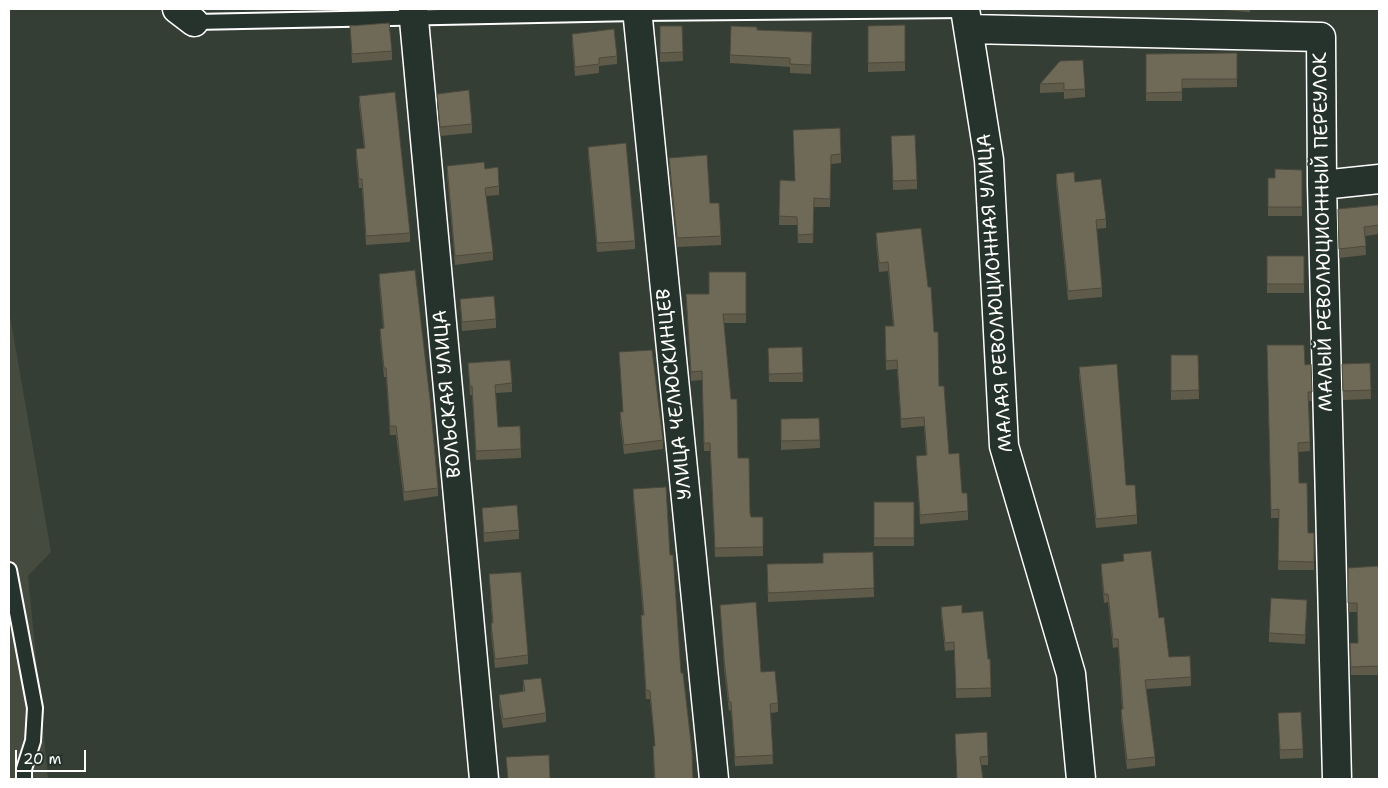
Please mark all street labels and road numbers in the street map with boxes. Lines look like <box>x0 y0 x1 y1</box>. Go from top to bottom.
street label: МАЛЫЙ РЕВОЛЮЦИОННЫЙ ПЕРЕУЛОК <box>1309 52 1339 412</box>
street label: МАЛАЯ РЕВОЛЮЦИОННАЯ УЛИЦА <box>973 133 1019 453</box>
street label: УЛИЦА ЧЕЛЮСКИНЦЕВ <box>653 287 697 501</box>
street label: ВОЛЬСКАЯ УЛИЦА <box>429 309 467 479</box>

